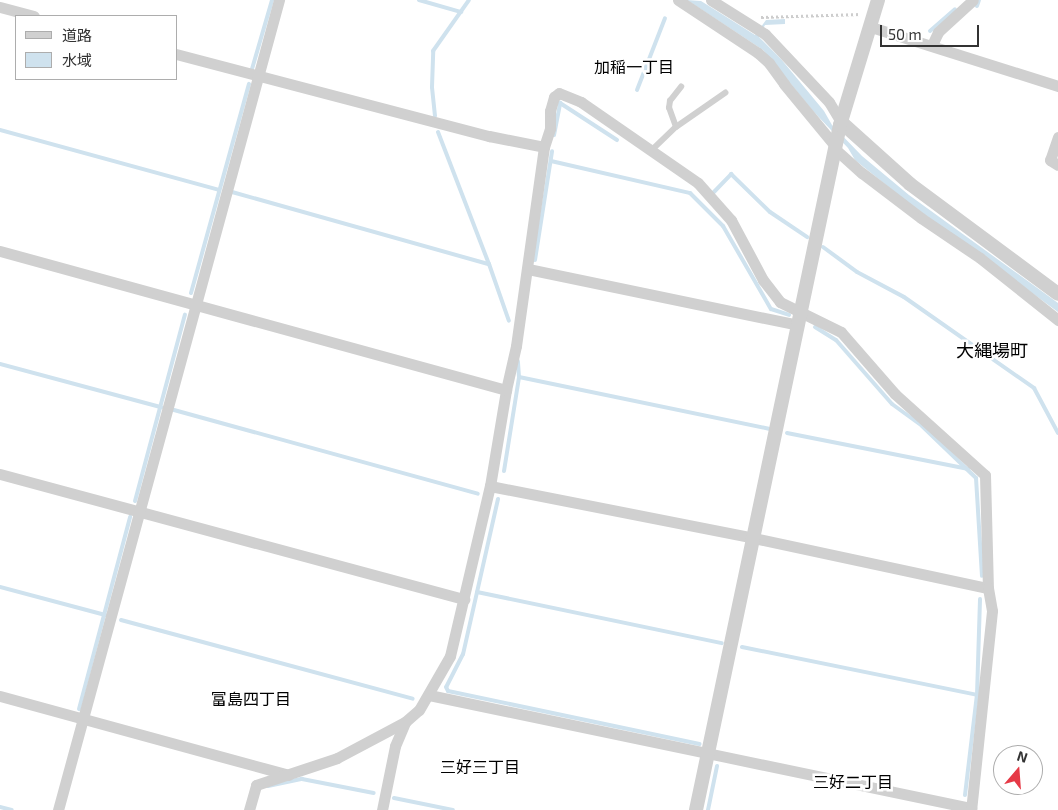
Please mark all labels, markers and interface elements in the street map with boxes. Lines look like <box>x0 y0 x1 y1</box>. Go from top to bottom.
legend <box>15 15 178 80</box>
scale bar <box>883 15 982 47</box>
text: 50 m <box>888 25 922 43</box>
text: 道路 <box>62 26 92 44</box>
text: 水域 <box>62 51 92 69</box>
district label: 加稲一丁目 <box>594 57 674 77</box>
district label: 大縄場町 <box>956 339 1028 361</box>
district label: 富島四丁目 <box>211 689 291 709</box>
north arrow <box>993 745 1043 795</box>
text: N <box>1015 747 1030 766</box>
district label: 三好三丁目 <box>440 757 520 777</box>
district label: 三好二丁目 <box>813 772 893 792</box>

